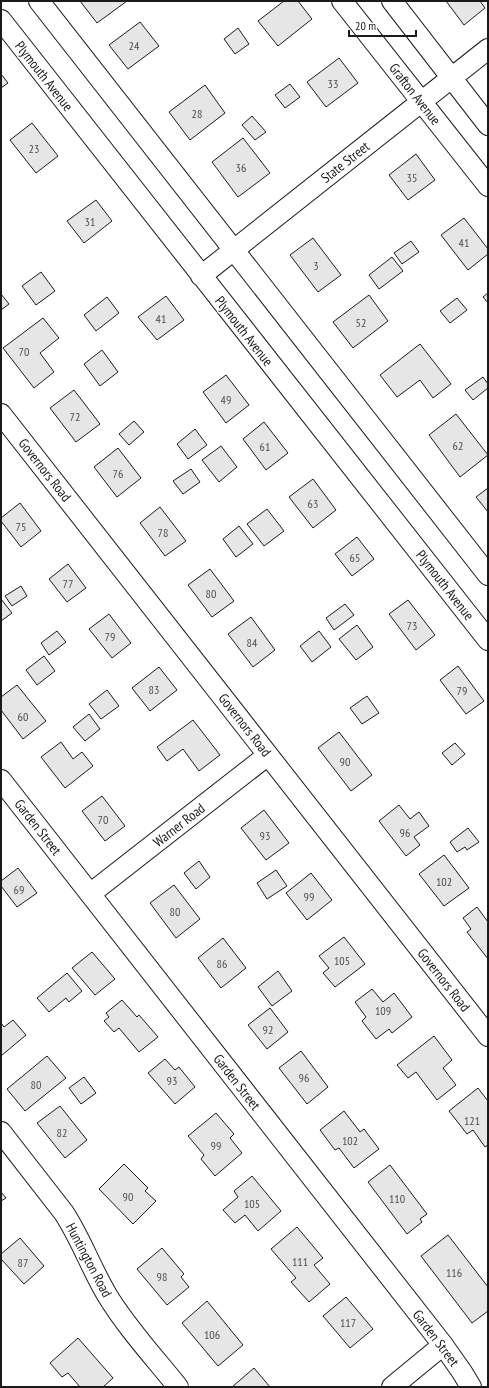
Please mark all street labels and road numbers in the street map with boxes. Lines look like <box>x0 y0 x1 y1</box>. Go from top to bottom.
street label: Plymouth Avenue <box>11 37 77 115</box>
street label: Grafton Avenue <box>385 59 445 129</box>
street label: State Street <box>317 137 373 187</box>
street label: Plymouth Avenue <box>211 292 277 370</box>
street label: Governors Road <box>15 435 75 505</box>
street label: Plymouth Avenue <box>412 546 478 624</box>
street label: Governors Road <box>215 690 275 760</box>
street label: Garden Street <box>11 795 66 859</box>
street label: Warner Road <box>149 799 209 851</box>
street label: Governors Road <box>414 945 474 1015</box>
street label: Garden Street <box>210 1050 265 1114</box>
street label: Huntington Road <box>62 1220 116 1300</box>
street label: Garden Street <box>409 1306 463 1370</box>

